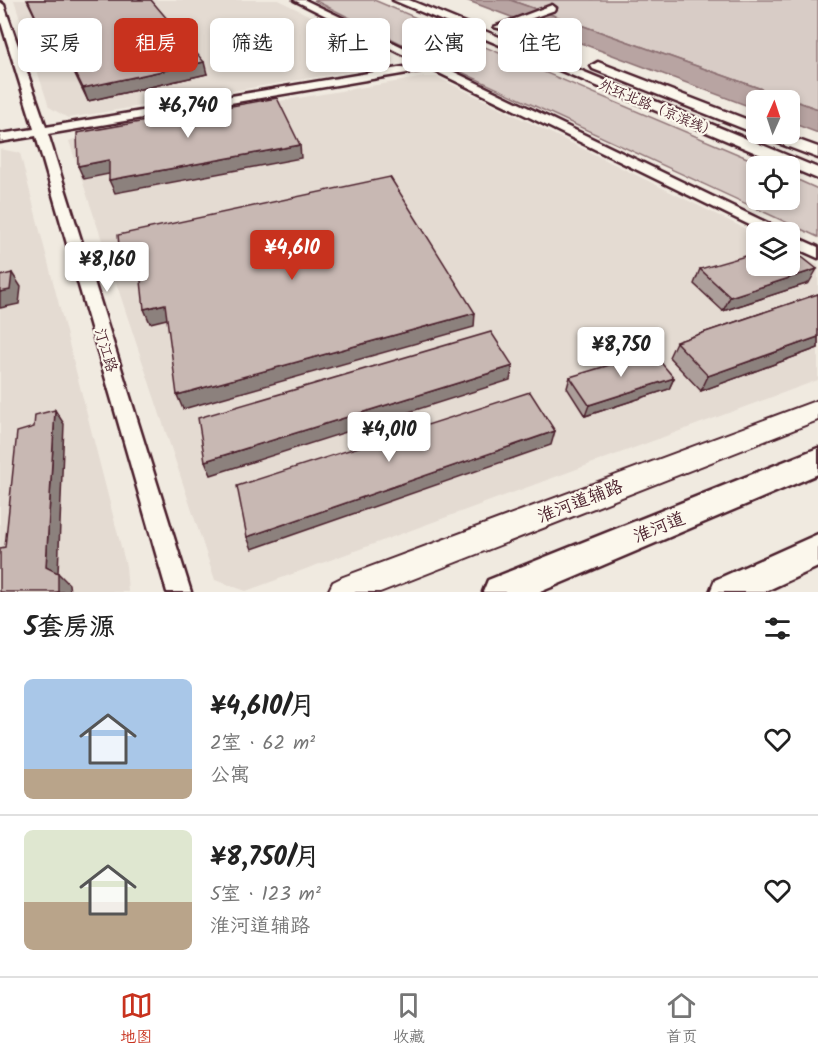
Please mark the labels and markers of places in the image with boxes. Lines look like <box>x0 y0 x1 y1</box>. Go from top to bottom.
pin: ¥6,740 <box>139 88 237 139</box>
pin: ¥4,610 <box>243 230 341 281</box>
pin: ¥8,160 <box>58 242 156 293</box>
pin: ¥8,750 <box>572 327 670 378</box>
pin: ¥4,010 <box>340 412 438 463</box>

